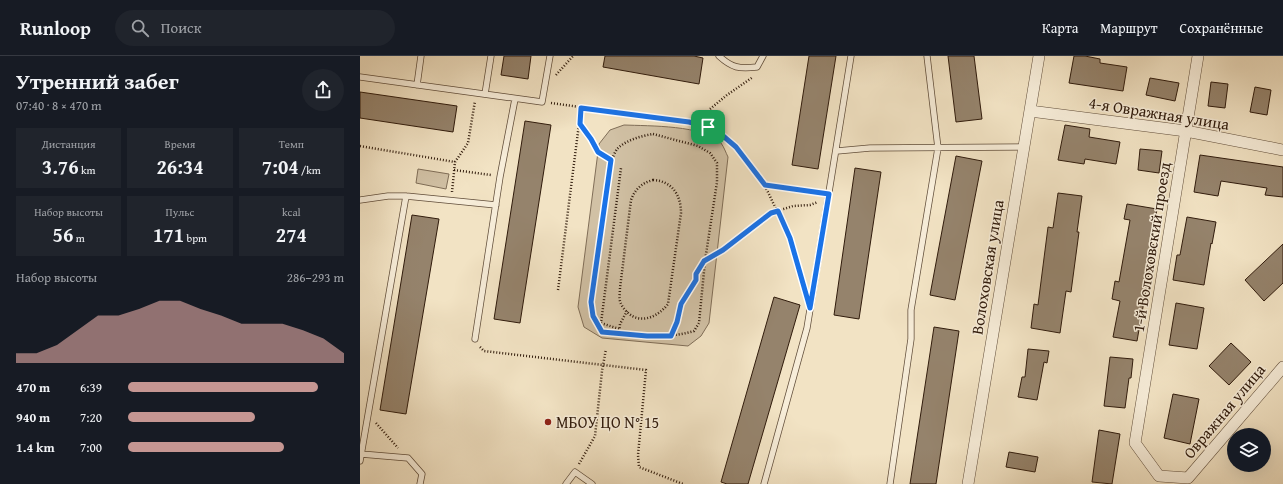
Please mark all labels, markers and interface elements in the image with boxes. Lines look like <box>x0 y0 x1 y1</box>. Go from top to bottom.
search box <box>115 10 395 46</box>
text: Runloop <box>20 14 91 42</box>
icon: search <box>129 17 151 39</box>
text: Поиск <box>161 17 202 38</box>
text: Карта <box>1042 18 1078 38</box>
text: Маршрут <box>1100 18 1158 38</box>
text: Сохранённые <box>1180 18 1263 38</box>
text: Утренний забег <box>16 65 179 97</box>
button: share <box>302 69 344 111</box>
street label: 4-я Овражная улица <box>1087 90 1231 136</box>
text: 07:40 · 8 × 470 m <box>16 96 102 115</box>
pin <box>691 110 725 144</box>
icon: arrive <box>697 116 719 138</box>
text: Дистанция <box>42 136 96 152</box>
text: Время <box>165 136 195 152</box>
text: Темп <box>279 136 304 152</box>
text: 3.76 <box>42 152 79 181</box>
text: 26:34 <box>156 152 204 181</box>
text: 7:04 <box>262 152 299 181</box>
street label: 1-й Волоховский проезд <box>1126 160 1176 334</box>
text: km <box>79 162 96 178</box>
text: /km <box>299 162 321 178</box>
street label: Волоховская улица <box>964 197 1010 336</box>
text: Набор высоты <box>34 204 103 220</box>
text: Пульс <box>166 204 194 220</box>
text: kcal <box>282 204 301 220</box>
text: 56 <box>53 220 73 249</box>
text: 171 <box>153 220 184 249</box>
text: 274 <box>276 220 307 249</box>
text: m <box>73 230 85 246</box>
text: bpm <box>184 230 207 246</box>
text: Набор высоты <box>16 268 97 287</box>
text: 286–293 m <box>287 268 344 287</box>
street label: Овражная улица <box>1177 358 1271 464</box>
text: 470 m <box>16 378 50 397</box>
text: 6:39 <box>80 378 102 397</box>
text: 940 m <box>16 408 50 427</box>
text: 7:20 <box>80 408 102 427</box>
place label: МБОУ ЦО N° 15 <box>556 410 659 434</box>
marker: МБОУ ЦО N° 15 <box>543 417 553 427</box>
map controls <box>1227 428 1271 472</box>
button: layers <box>1227 428 1271 472</box>
text: 1.4 km <box>16 438 55 457</box>
text: 7:00 <box>80 438 102 457</box>

